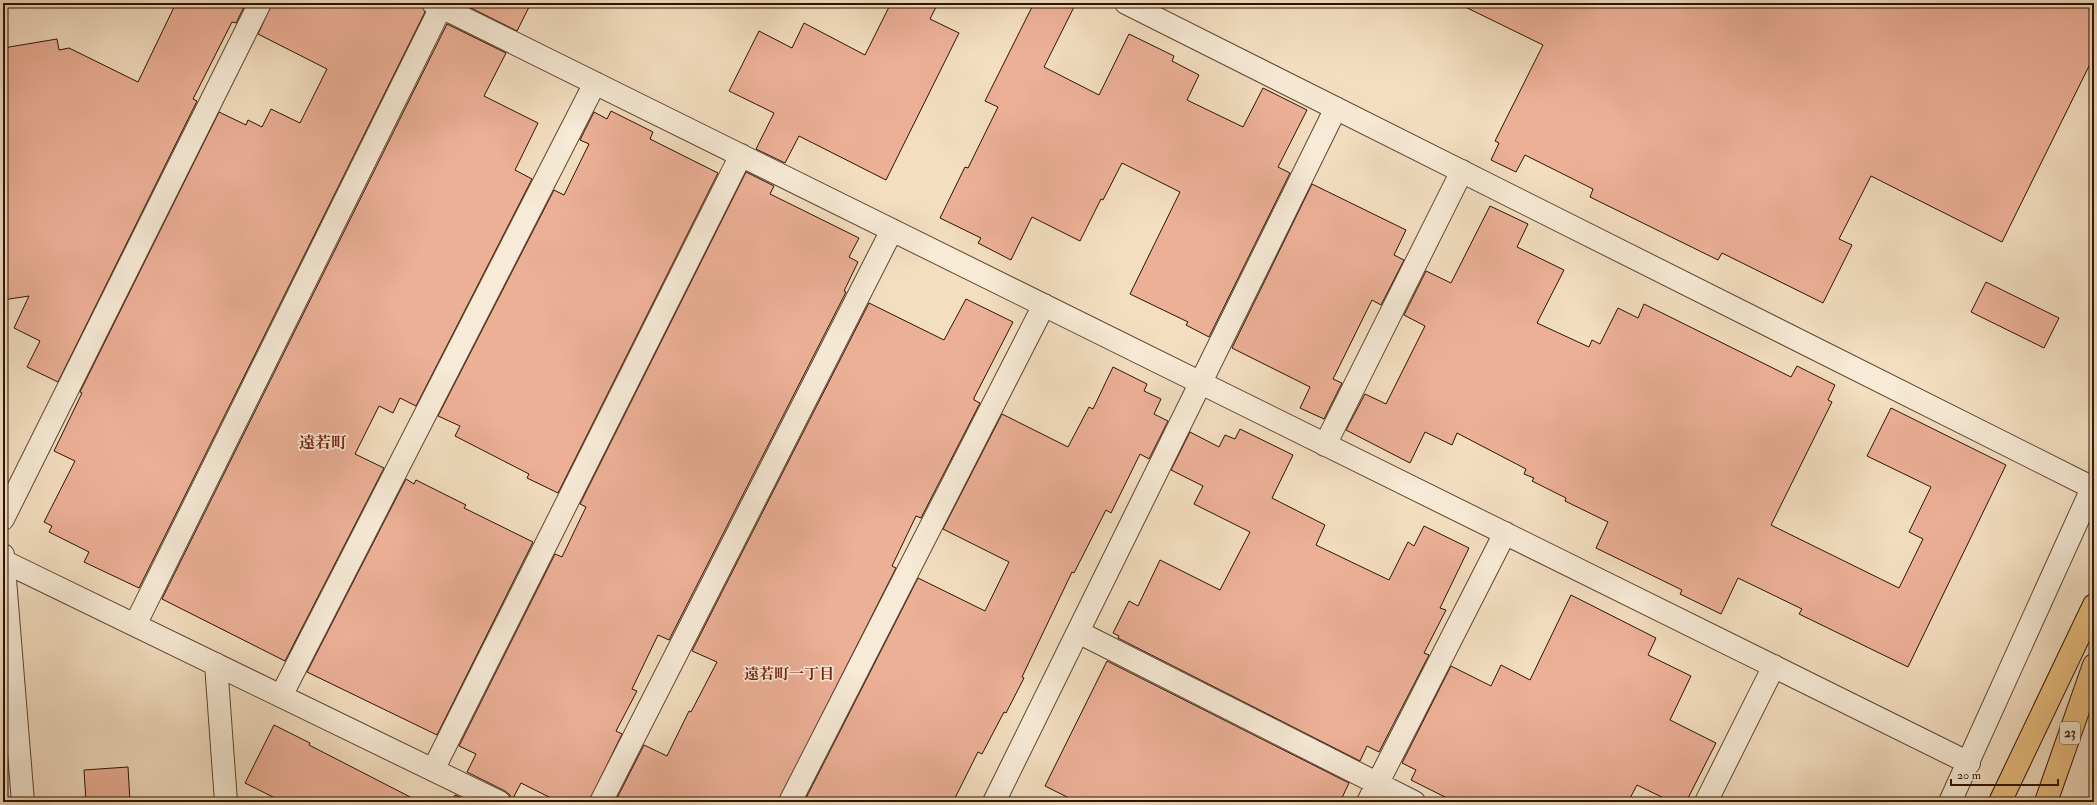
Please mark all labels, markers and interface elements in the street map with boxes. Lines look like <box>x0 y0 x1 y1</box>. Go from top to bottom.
district label: 遠若町 <box>299 433 347 453</box>
district label: 遠若町一丁目 <box>744 665 834 684</box>
road number: 23 <box>2060 722 2080 744</box>
scale bar <box>1951 761 2058 787</box>
text: 20 m <box>1957 768 1982 783</box>

